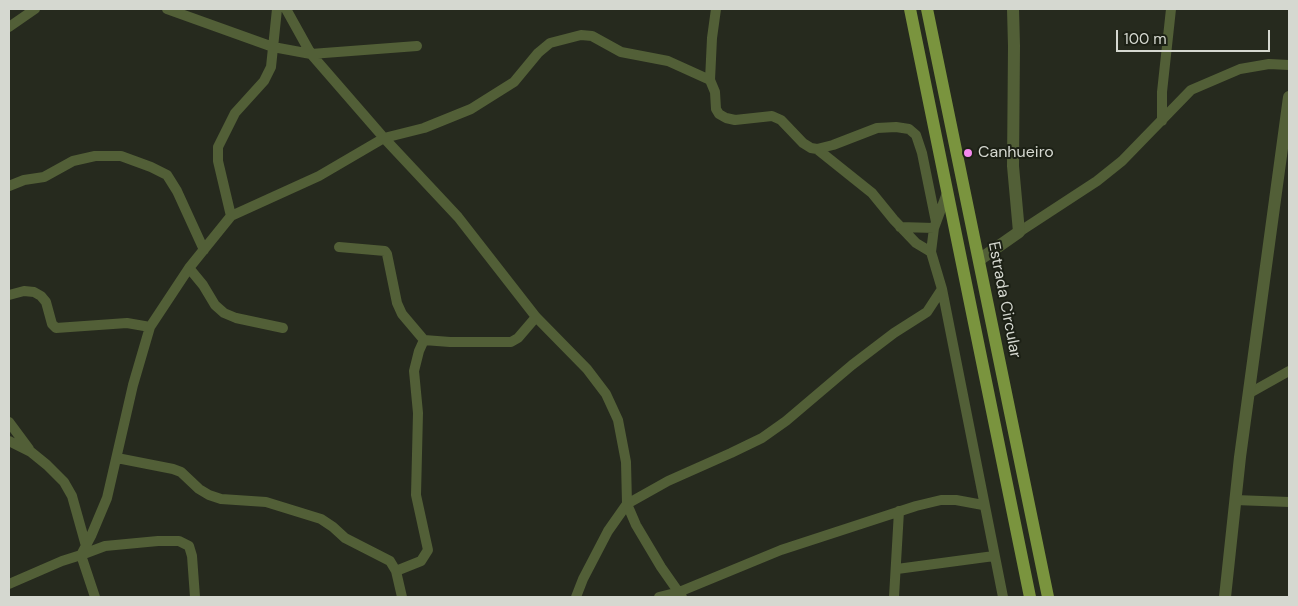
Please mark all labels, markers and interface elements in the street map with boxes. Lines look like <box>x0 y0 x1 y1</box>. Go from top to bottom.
scale bar <box>1118 20 1272 52</box>
text: 100 m <box>1124 29 1167 49</box>
place label: Canhueiro <box>978 143 1054 163</box>
marker: Canhueiro <box>962 147 974 159</box>
street label: Estrada Circular <box>983 240 1025 360</box>

